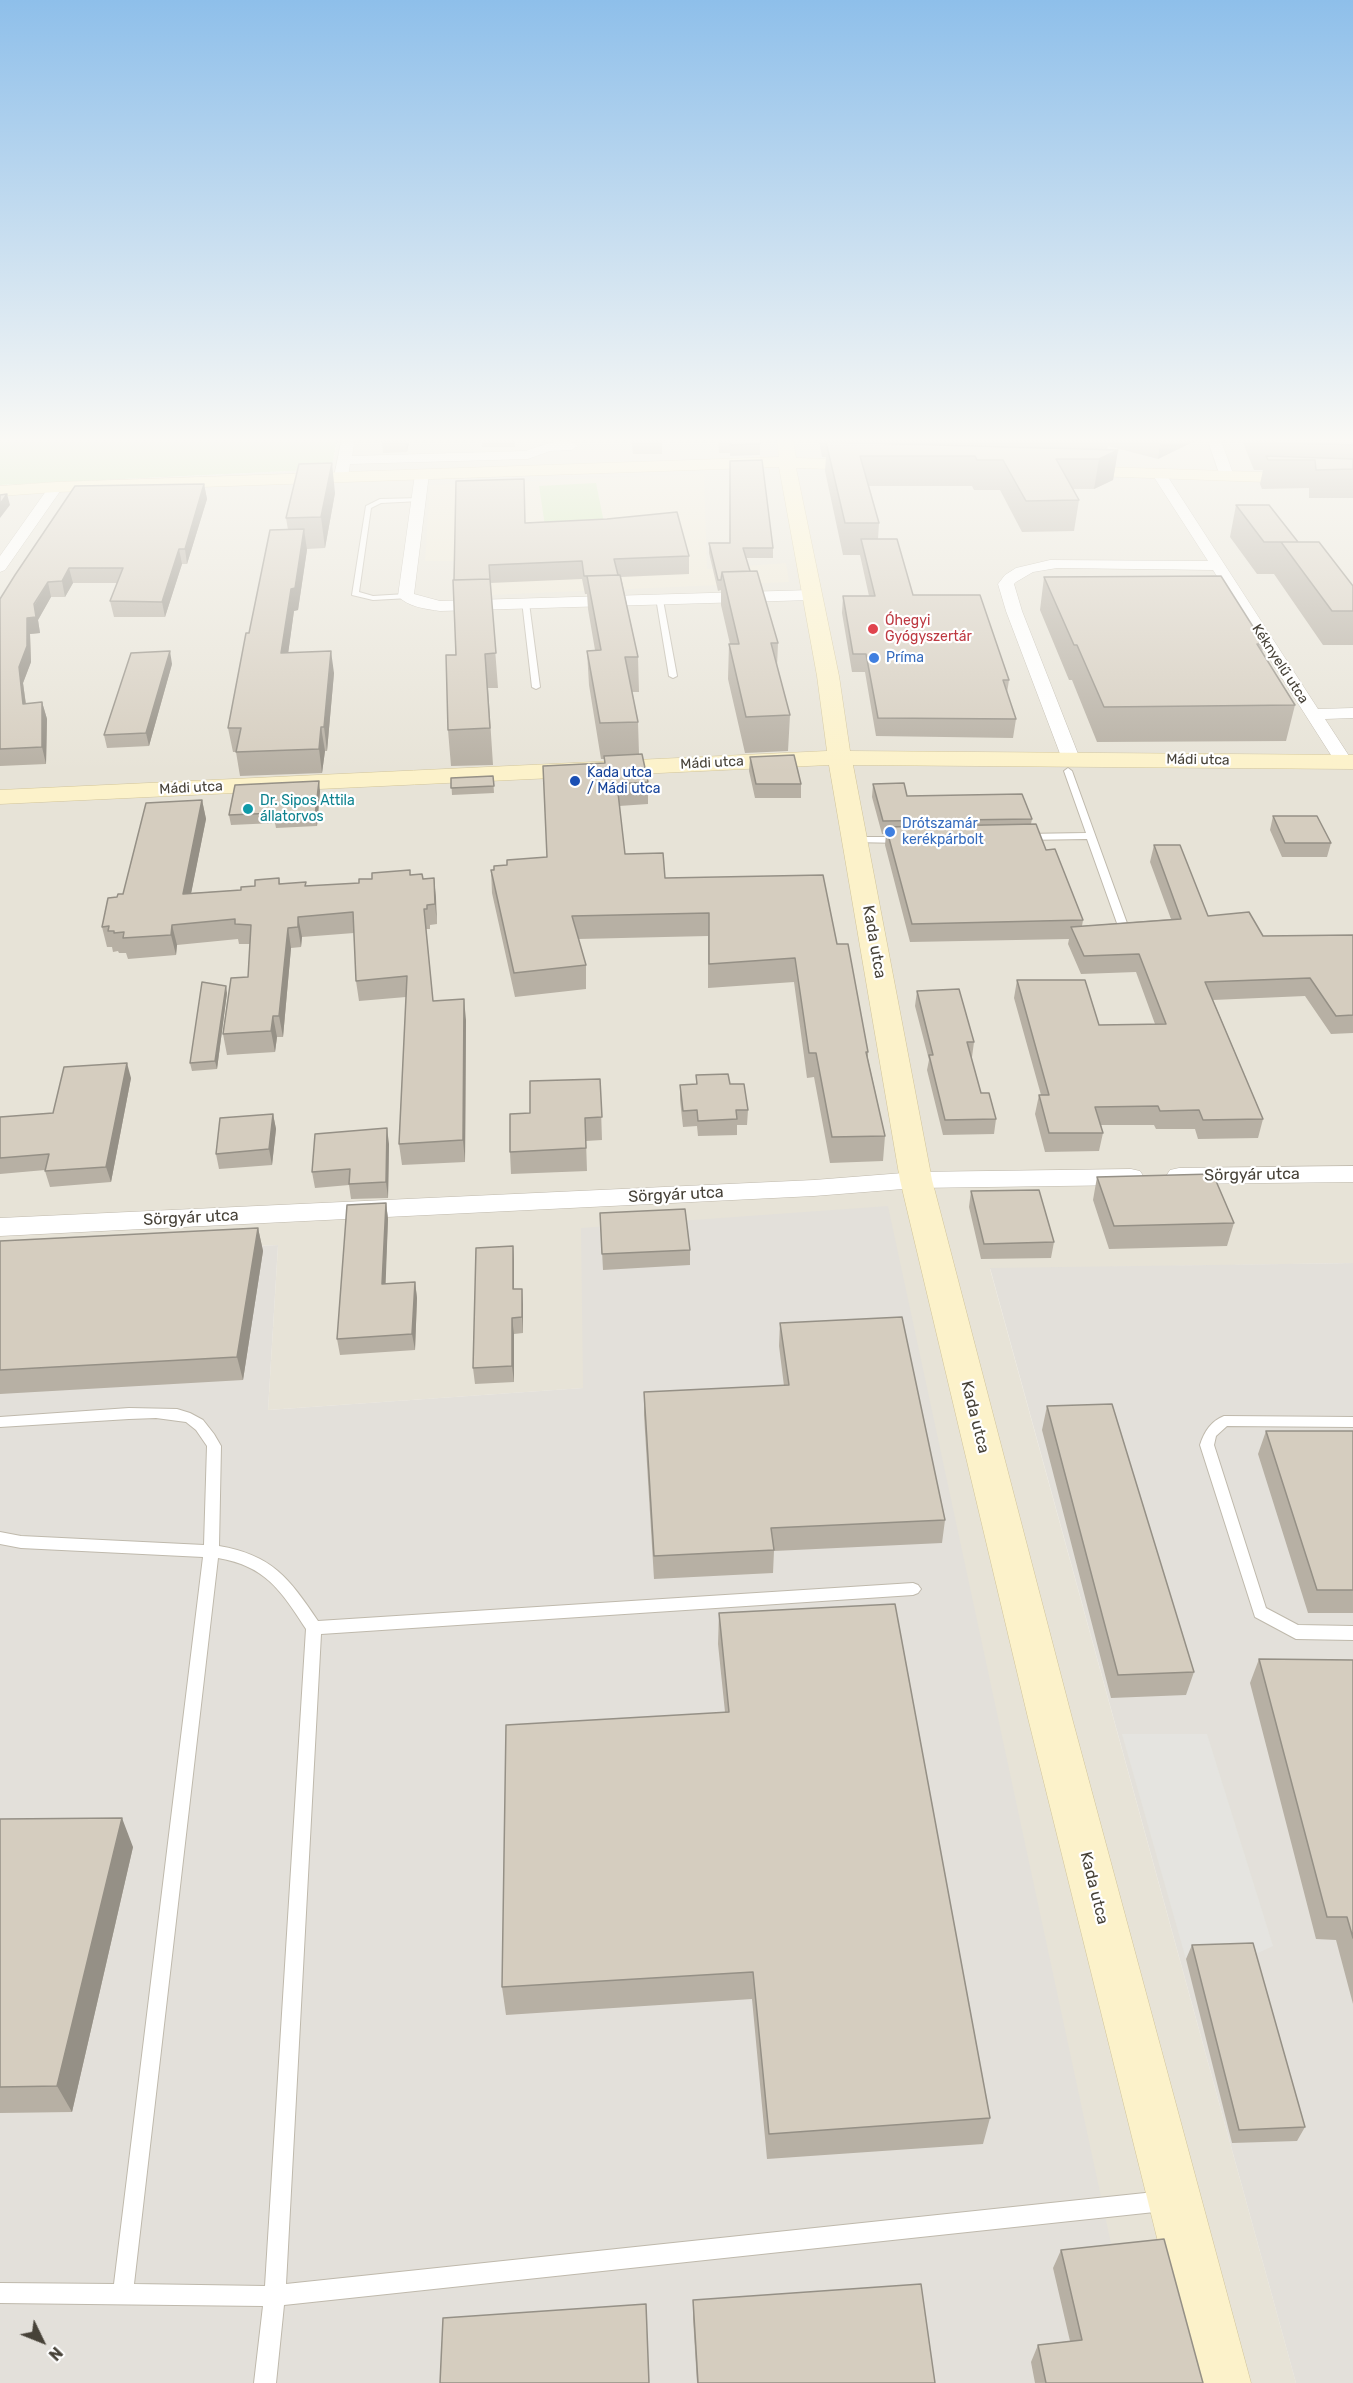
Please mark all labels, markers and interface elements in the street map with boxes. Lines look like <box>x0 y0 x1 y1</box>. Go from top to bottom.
place label: Óhegyi Gyógyszertár <box>885 613 972 646</box>
street label: Kéknyelű utca <box>1248 621 1312 707</box>
marker: Óhegyi Gyógyszertár <box>866 622 880 636</box>
place label: Príma <box>886 650 924 666</box>
marker: Príma <box>867 651 881 665</box>
street label: Mádi utca <box>1166 751 1230 769</box>
street label: Mádi utca <box>680 753 744 773</box>
place label: Kada utca / Mádi utca <box>587 765 661 798</box>
marker: Kada utca / Mádi utca <box>568 774 582 788</box>
street label: Mádi utca <box>159 778 223 798</box>
place label: Dr. Sipos Attila állatorvos <box>260 793 355 826</box>
marker: Dr. Sipos Attila állatorvos <box>241 802 255 816</box>
place label: Drótszamár kerékpárbolt <box>902 816 984 849</box>
marker: Drótszamár kerékpárbolt <box>883 825 897 839</box>
street label: Kada utca <box>858 904 890 980</box>
street label: Sörgyár utca <box>1204 1165 1300 1185</box>
street label: Sörgyár utca <box>628 1183 724 1207</box>
street label: Sörgyár utca <box>143 1206 239 1230</box>
street label: Kada utca <box>957 1379 993 1455</box>
street label: Kada utca <box>1076 1850 1112 1926</box>
north arrow <box>12 2311 72 2371</box>
text: N <box>45 2343 66 2364</box>

